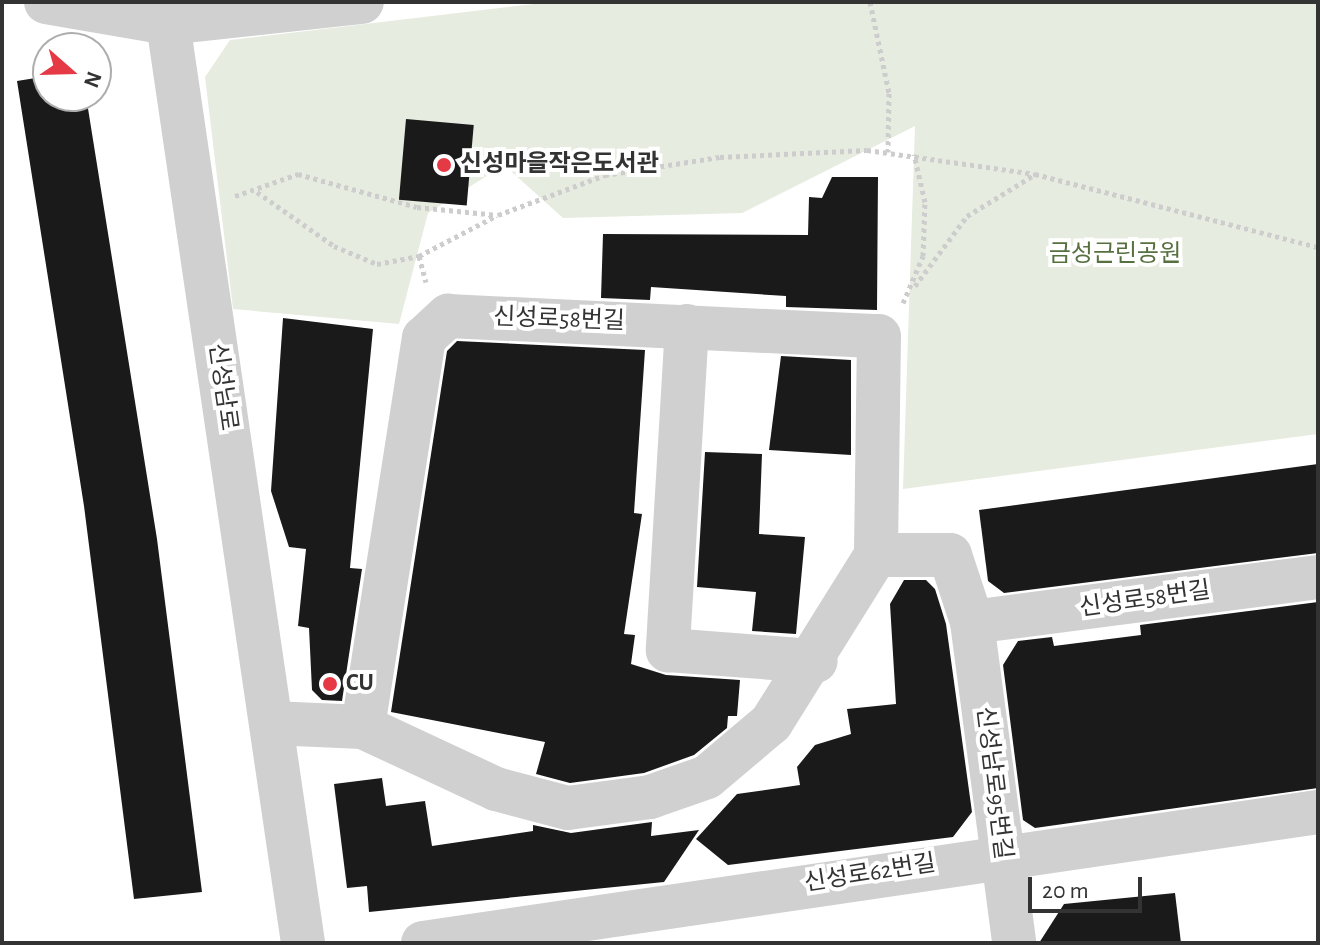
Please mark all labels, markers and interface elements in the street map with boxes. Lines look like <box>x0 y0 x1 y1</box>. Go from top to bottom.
north arrow <box>32 32 112 112</box>
text: N <box>80 69 106 90</box>
place label: 신성마을작은도서관 <box>460 151 659 179</box>
marker: 신성마을작은도서관 <box>435 156 453 174</box>
park label: 금성근린공원 <box>1049 241 1181 269</box>
street label: 신성로58번길 <box>493 303 625 337</box>
street label: 신성남로 <box>202 341 242 433</box>
street label: 신성로58번길 <box>1078 577 1212 623</box>
place label: CU <box>346 670 374 698</box>
marker: CU <box>321 675 339 693</box>
street label: 신성남로95번길 <box>969 705 1017 861</box>
street label: 신성로62번길 <box>802 849 938 899</box>
scale bar <box>1032 861 1146 911</box>
text: 20 m <box>1042 879 1089 903</box>

